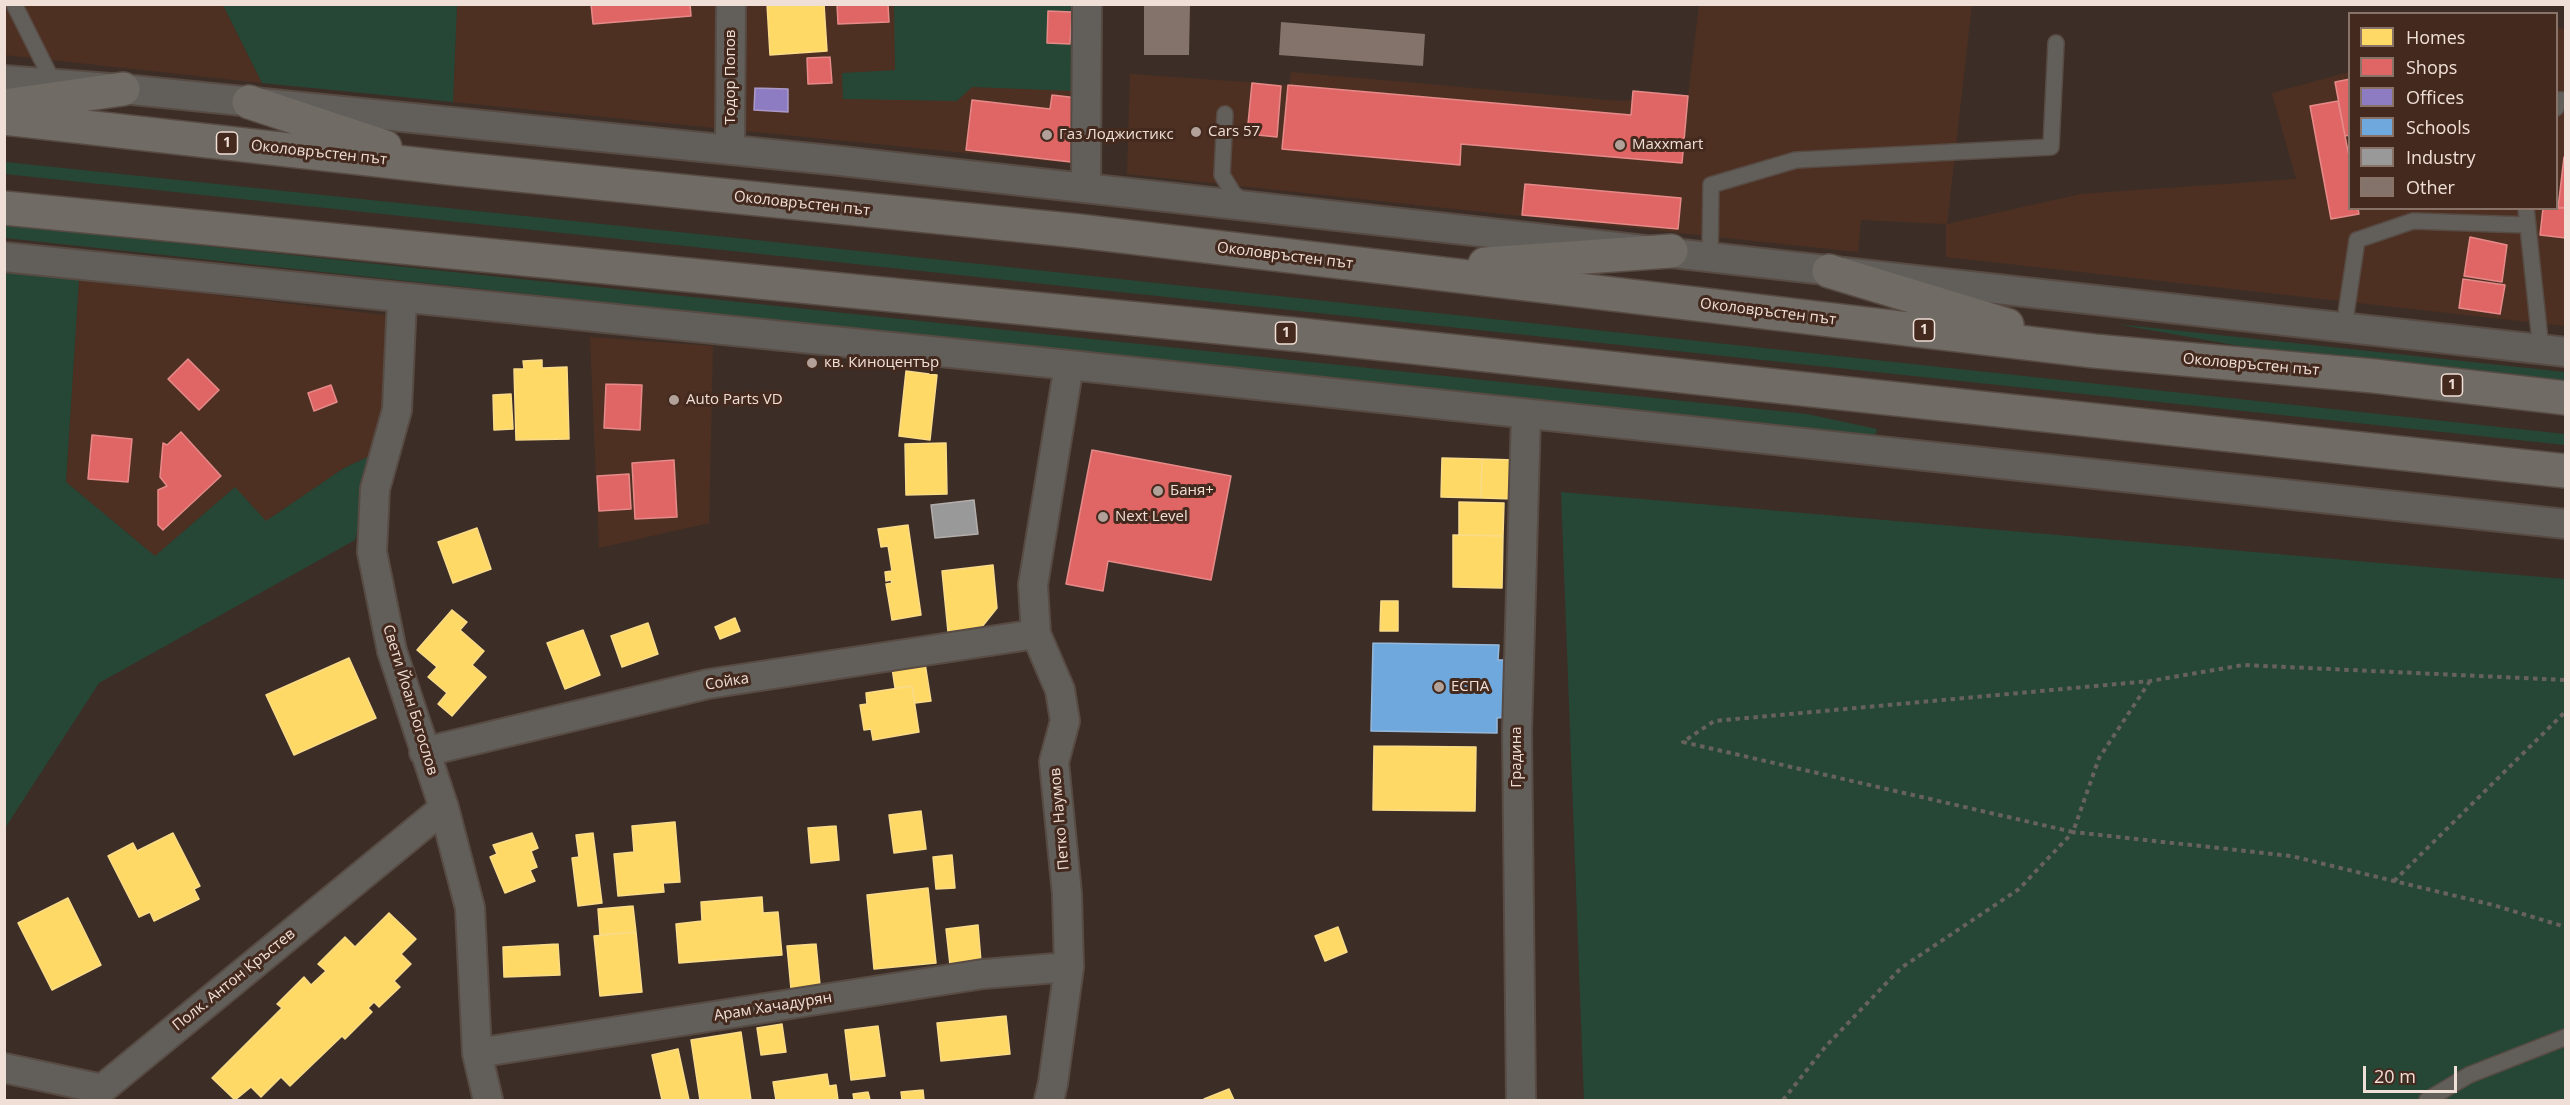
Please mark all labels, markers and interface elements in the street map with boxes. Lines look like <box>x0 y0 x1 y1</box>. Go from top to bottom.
legend <box>2348 12 2558 210</box>
text: Homes <box>2406 25 2465 49</box>
street label: Тодор Попов <box>722 30 740 124</box>
text: Shops <box>2406 55 2457 79</box>
text: Offices <box>2406 85 2464 109</box>
text: Schools <box>2406 115 2470 139</box>
place label: Cars 57 <box>1208 123 1260 141</box>
marker: Cars 57 <box>1189 125 1203 139</box>
place label: Газ Лоджистикс <box>1059 126 1174 144</box>
marker: Газ Лоджистикс <box>1040 128 1054 142</box>
road number: 1 <box>216 132 238 154</box>
place label: Maxxmart <box>1632 136 1703 154</box>
street label: Околовръстен път <box>250 137 388 169</box>
marker: Maxxmart <box>1613 138 1627 152</box>
text: Industry <box>2406 145 2476 169</box>
text: Other <box>2406 175 2455 199</box>
street label: Околовръстен път <box>733 188 871 220</box>
street label: Околовръстен път <box>1216 239 1354 273</box>
street label: Околовръстен път <box>1699 295 1837 329</box>
road number: 1 <box>1914 319 1934 341</box>
road number: 1 <box>1276 322 1296 344</box>
street label: Околовръстен път <box>2182 350 2320 380</box>
place label: кв. Киноцентър <box>824 354 939 372</box>
marker: кв. Киноцентър <box>805 356 819 370</box>
road number: 1 <box>2442 374 2462 396</box>
place label: Auto Parts VD <box>686 391 783 409</box>
marker: Auto Parts VD <box>667 393 681 407</box>
place label: Баня+ <box>1170 482 1214 500</box>
marker: Баня+ <box>1151 484 1165 498</box>
place label: Next Level <box>1115 508 1188 526</box>
marker: Next Level <box>1096 510 1110 524</box>
street label: Свети Йоан Богослов <box>379 623 441 777</box>
street label: Сойка <box>704 670 750 694</box>
place label: ЕСПА <box>1451 678 1489 696</box>
marker: ЕСПА <box>1432 680 1446 694</box>
street label: Градина <box>1508 726 1526 788</box>
street label: Петко Наумов <box>1047 767 1073 871</box>
street label: Полк. Антон Кръстев <box>169 925 299 1035</box>
street label: Арам Хачадурян <box>713 989 833 1025</box>
scale bar <box>2366 1054 2460 1092</box>
text: 20 m <box>2374 1064 2416 1088</box>

